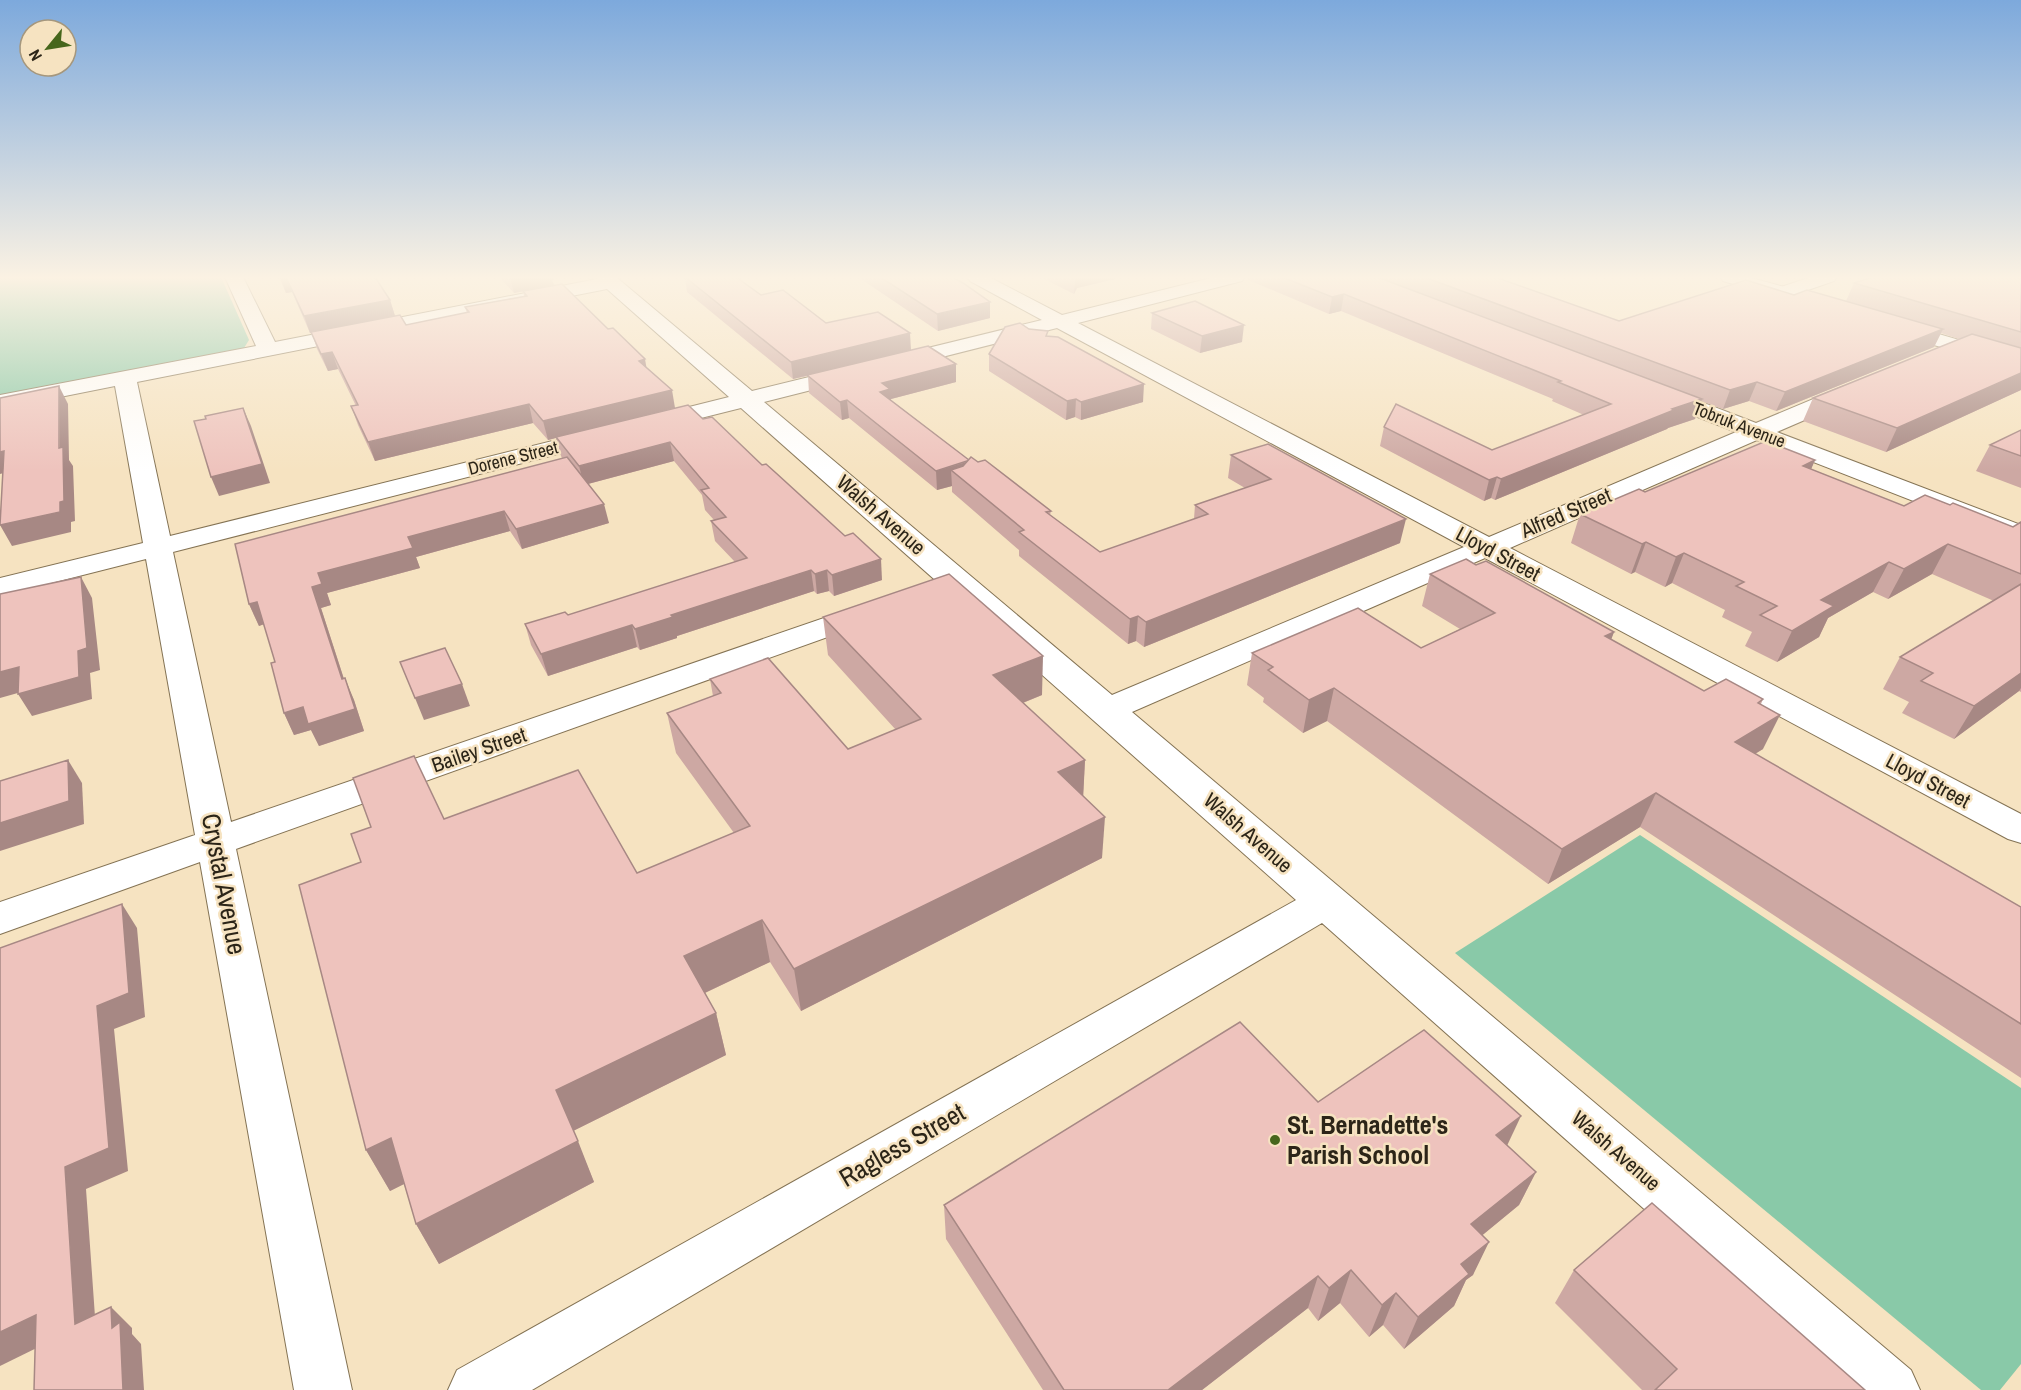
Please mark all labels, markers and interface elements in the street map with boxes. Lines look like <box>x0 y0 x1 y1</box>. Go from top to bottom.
north arrow <box>18 18 78 78</box>
text: N <box>23 46 47 65</box>
street label: Tobruk Avenue <box>1689 395 1789 454</box>
street label: Dorene Street <box>465 434 560 481</box>
street label: Walsh Avenue <box>831 468 932 561</box>
street label: Alfred Street <box>1515 480 1616 545</box>
street label: Lloyd Street <box>1451 519 1546 588</box>
street label: Bailey Street <box>427 720 530 779</box>
street label: Lloyd Street <box>1881 746 1976 815</box>
street label: Walsh Avenue <box>1198 786 1299 879</box>
street label: Crystal Avenue <box>194 810 255 957</box>
street label: Ragless Street <box>832 1094 971 1195</box>
street label: Walsh Avenue <box>1566 1104 1667 1197</box>
place label: St. Bernadette's Parish School <box>1287 1107 1448 1172</box>
marker: St. Bernadette's Parish School <box>1268 1133 1282 1147</box>

